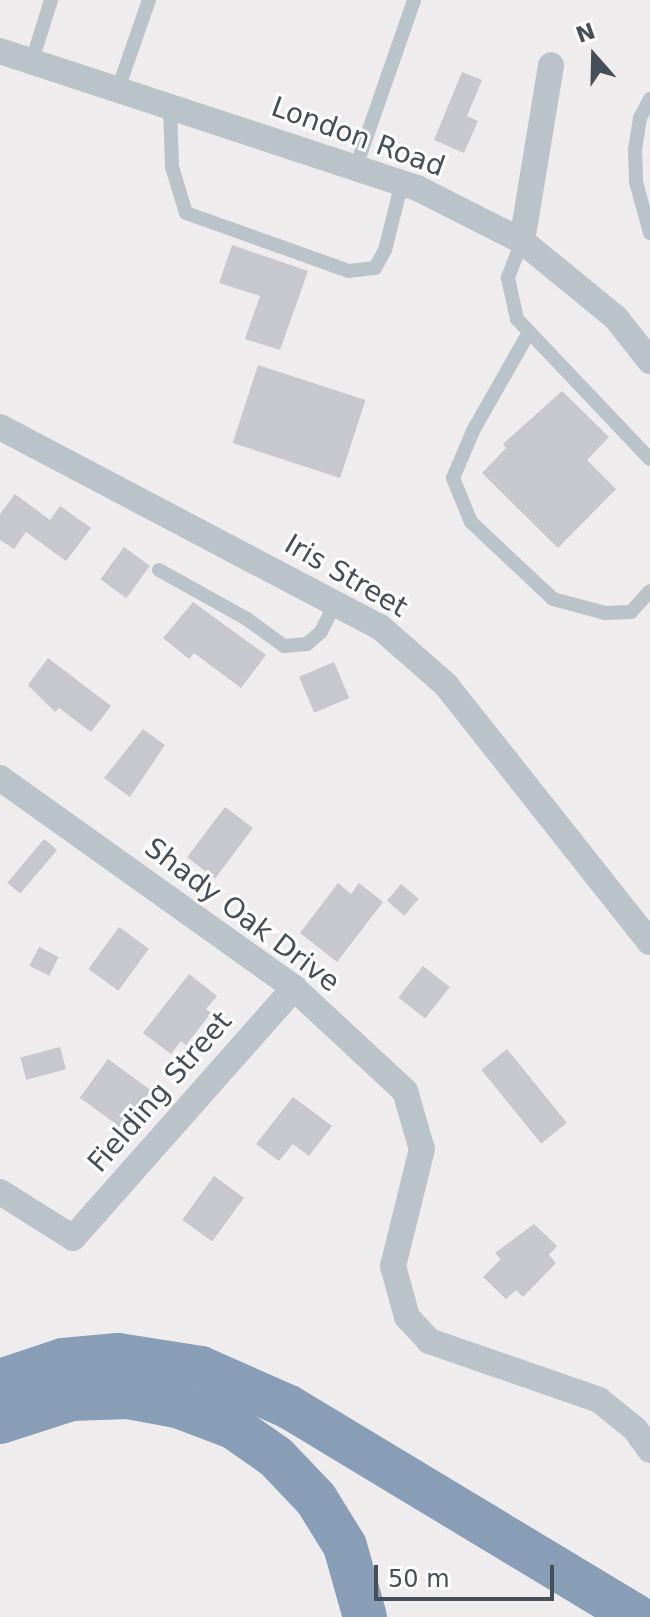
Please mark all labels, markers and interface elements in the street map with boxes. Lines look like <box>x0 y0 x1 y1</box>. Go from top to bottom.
north arrow <box>554 16 634 96</box>
text: N <box>573 18 599 48</box>
street label: London Road <box>267 90 449 184</box>
street label: Iris Street <box>279 527 413 625</box>
street label: Shady Oak Drive <box>138 831 346 999</box>
street label: Fielding Street <box>81 1005 239 1179</box>
scale bar <box>378 1549 558 1599</box>
text: 50 m <box>388 1565 450 1593</box>

